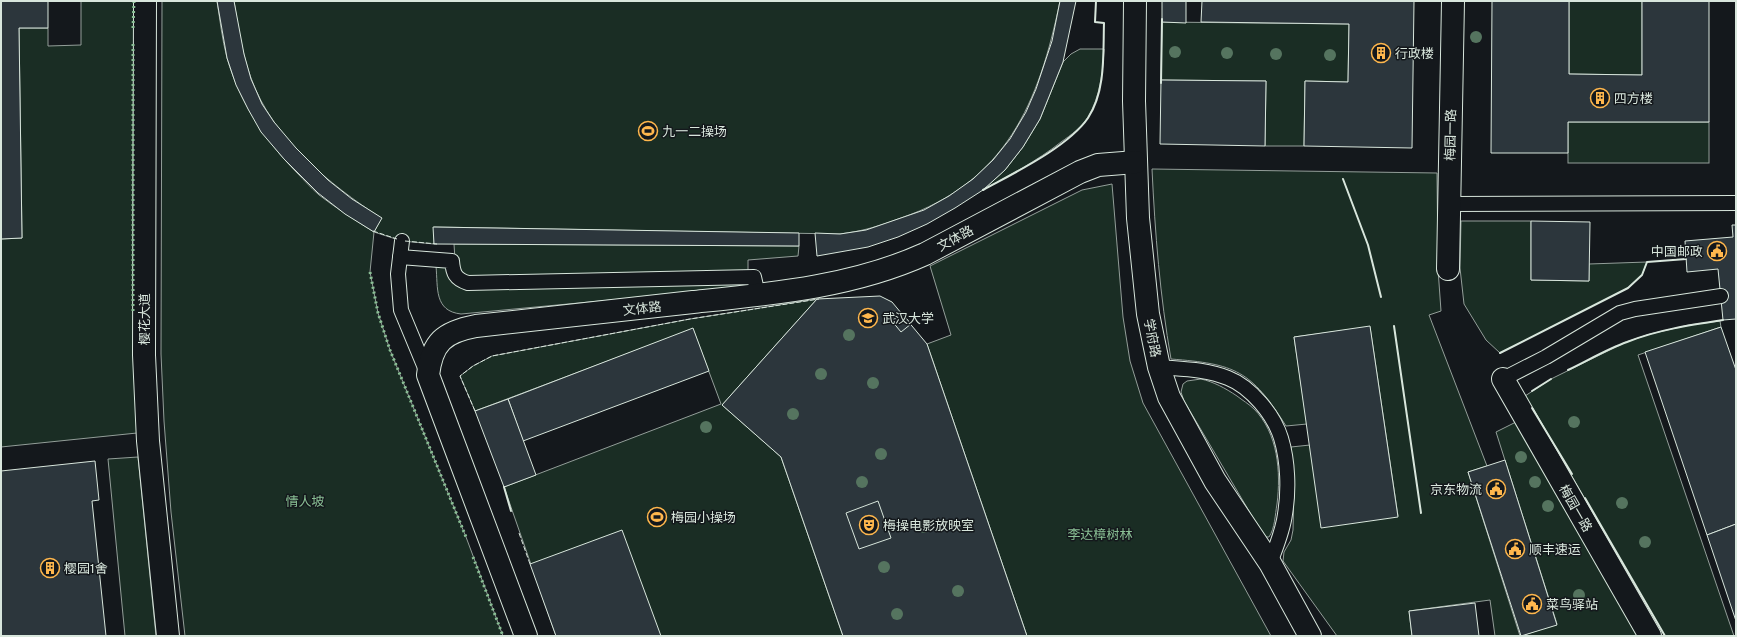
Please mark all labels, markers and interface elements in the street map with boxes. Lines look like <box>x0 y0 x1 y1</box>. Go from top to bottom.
building icon: 行政楼 <box>1370 42 1392 64</box>
place label: 行政楼 <box>1395 47 1434 63</box>
building icon: 四方楼 <box>1589 87 1611 109</box>
place label: 四方楼 <box>1614 92 1653 108</box>
street label: 梅园一路 <box>1443 109 1460 161</box>
sports icon: 九一二操场 <box>637 120 659 142</box>
place label: 九一二操场 <box>662 125 727 141</box>
street label: 文体路 <box>934 223 977 256</box>
public building icon: 中国邮政 <box>1706 240 1728 262</box>
place label: 中国邮政 <box>1651 245 1703 261</box>
street label: 樱花大道 <box>138 293 154 345</box>
street label: 文体路 <box>622 299 662 320</box>
school or university icon: 武汉大学 <box>857 307 879 329</box>
place label: 武汉大学 <box>882 311 934 328</box>
street label: 学府路 <box>1139 318 1164 359</box>
public building icon: 京东物流 <box>1485 478 1507 500</box>
street label: 梅园一路 <box>1554 482 1595 536</box>
place label: 京东物流 <box>1430 483 1482 499</box>
park label: 情人坡 <box>285 495 325 511</box>
sports icon: 梅园小操场 <box>646 506 668 528</box>
place label: 梅园小操场 <box>671 510 736 527</box>
theatre icon: 梅操电影放映室 <box>858 514 880 536</box>
place label: 梅操电影放映室 <box>883 518 974 535</box>
park label: 李达樟树林 <box>1067 527 1133 544</box>
public building icon: 顺丰速运 <box>1504 538 1526 560</box>
place label: 顺丰速运 <box>1529 543 1581 559</box>
building icon: 樱园1舍 <box>39 557 61 579</box>
place label: 樱园1舍 <box>64 562 108 578</box>
public building icon: 菜鸟驿站 <box>1521 593 1543 615</box>
place label: 菜鸟驿站 <box>1546 597 1598 614</box>

